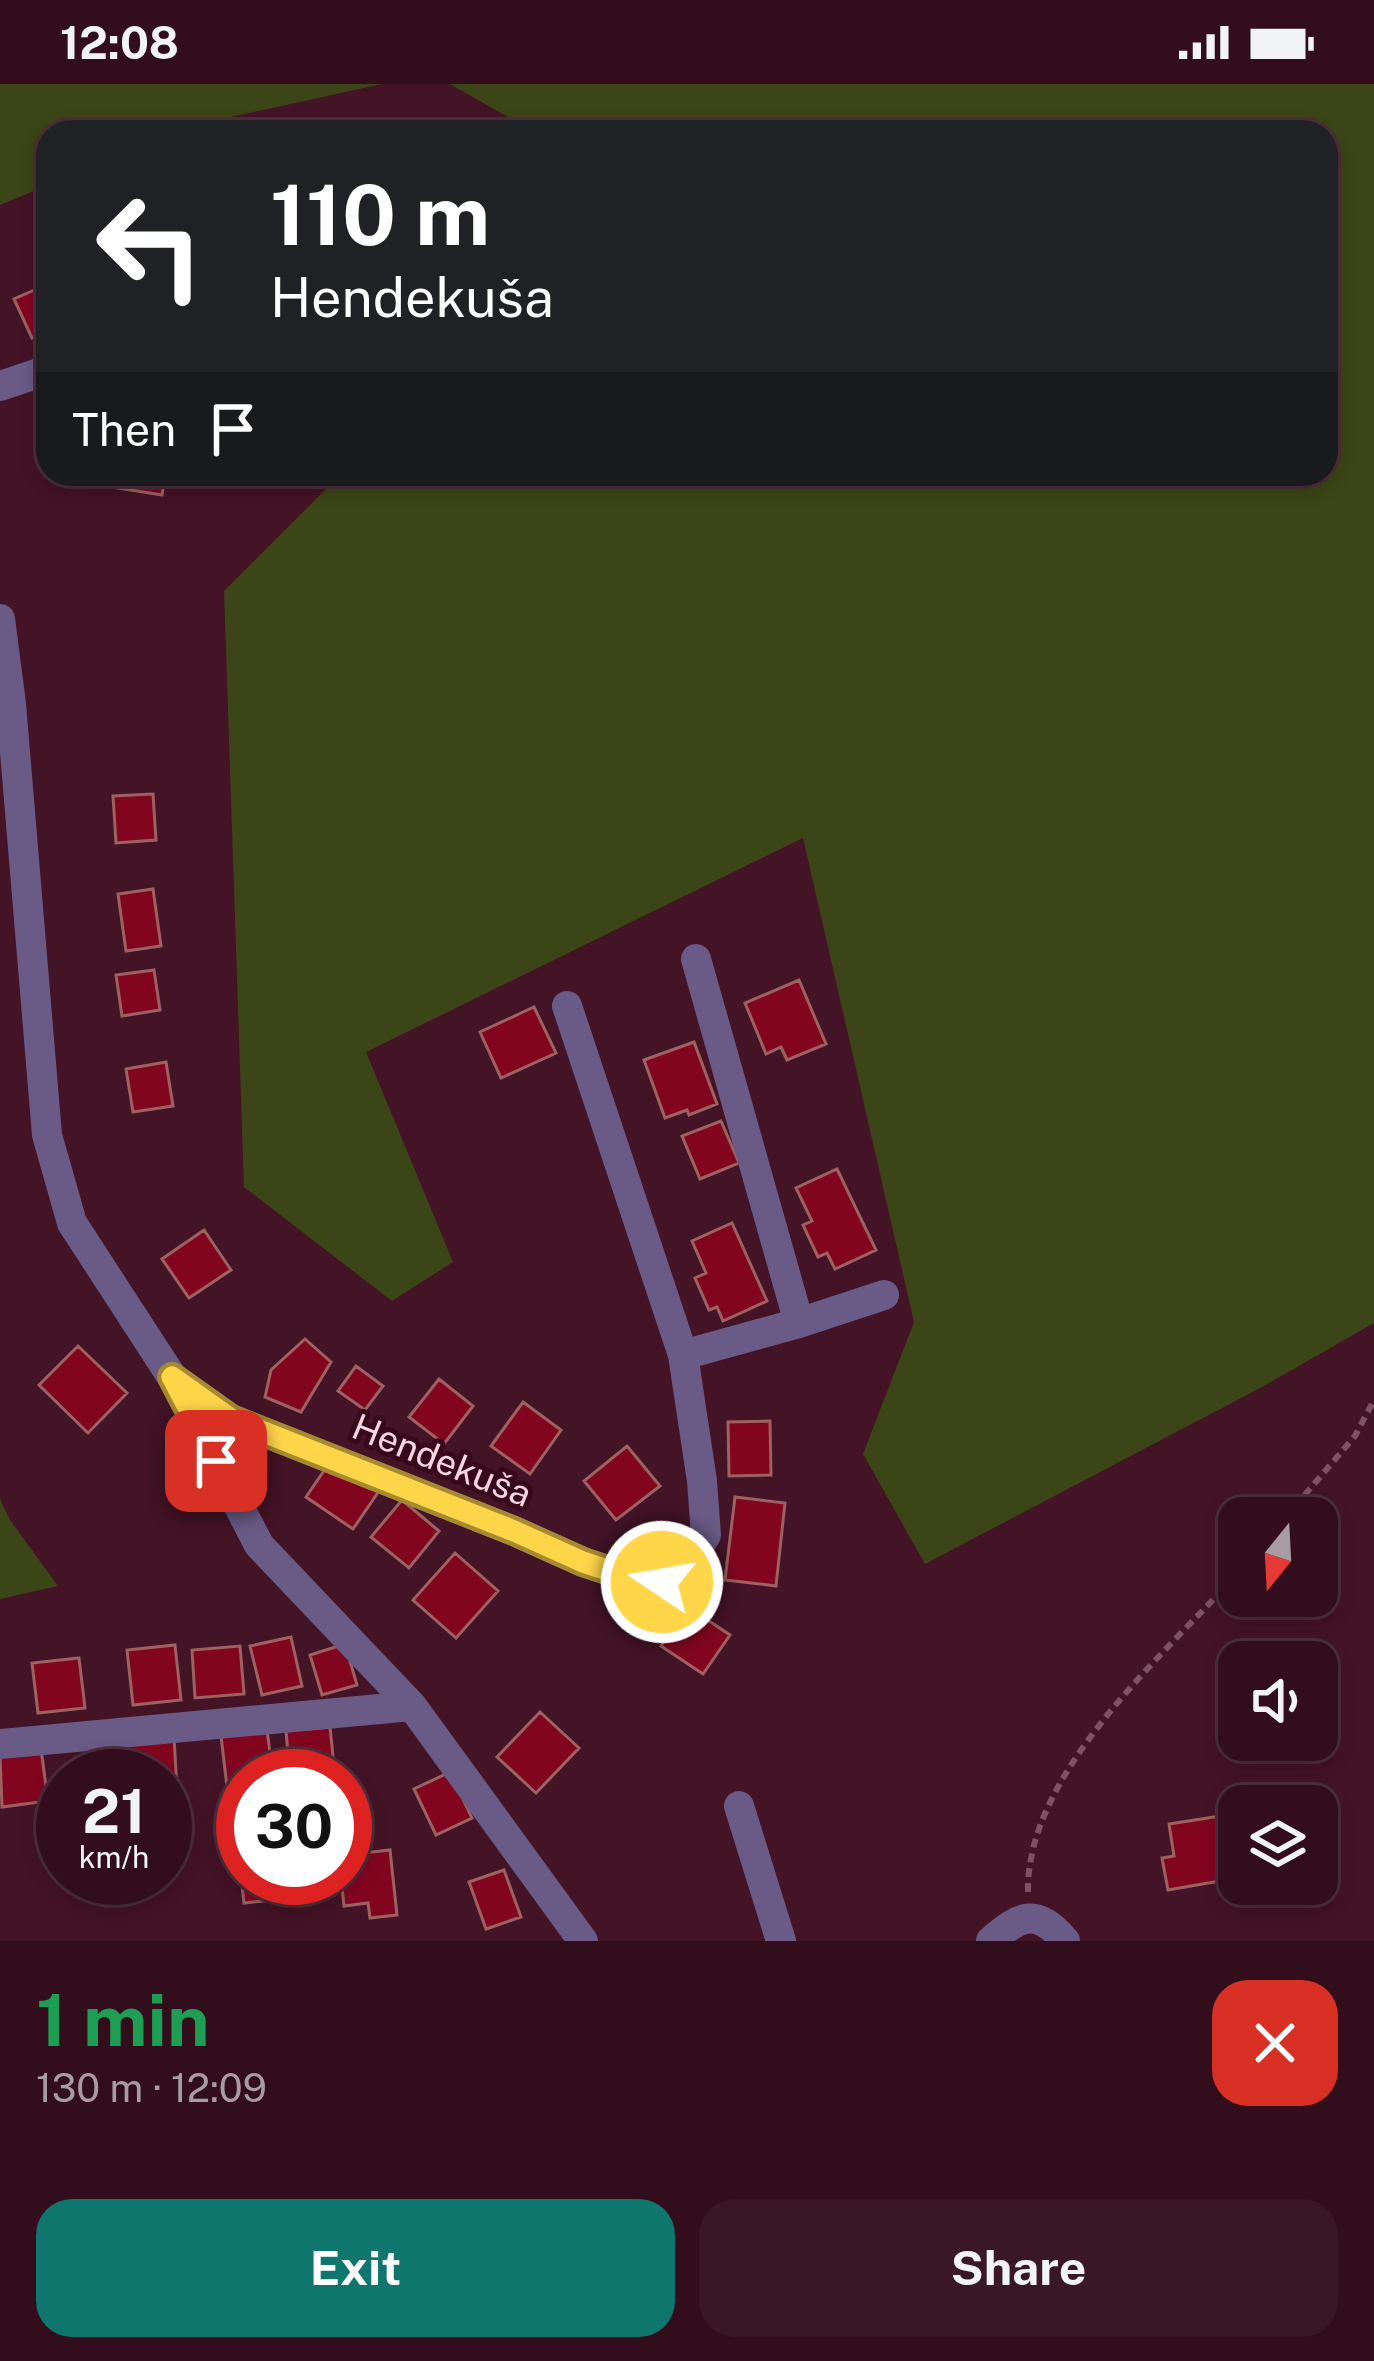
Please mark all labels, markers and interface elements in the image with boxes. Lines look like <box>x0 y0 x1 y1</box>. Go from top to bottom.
text: 12:08 <box>60 16 179 69</box>
text: 110 m <box>270 165 490 264</box>
icon: left <box>72 168 228 324</box>
text: Hendekuša <box>270 266 554 329</box>
icon: arrive <box>200 396 266 462</box>
text: Then <box>72 403 176 456</box>
street label: Hendekuša <box>346 1405 538 1515</box>
pin <box>165 1410 267 1512</box>
icon: arrive <box>183 1428 249 1494</box>
north arrow <box>1218 1497 1338 1617</box>
map controls <box>1218 1497 1338 1905</box>
position arrow <box>599 1519 725 1645</box>
button: sound <box>1218 1641 1338 1761</box>
speed limit sign: 30 <box>216 1749 372 1905</box>
text: 21 <box>82 1776 146 1847</box>
button: layers <box>1218 1785 1338 1905</box>
text: km/h <box>79 1839 149 1875</box>
text: 1 min <box>36 1978 210 2062</box>
button: close <box>1212 1980 1338 2106</box>
text: 130 m · 12:09 <box>36 2065 267 2111</box>
button: Exit <box>36 2199 675 2337</box>
button: Share <box>699 2199 1338 2337</box>

